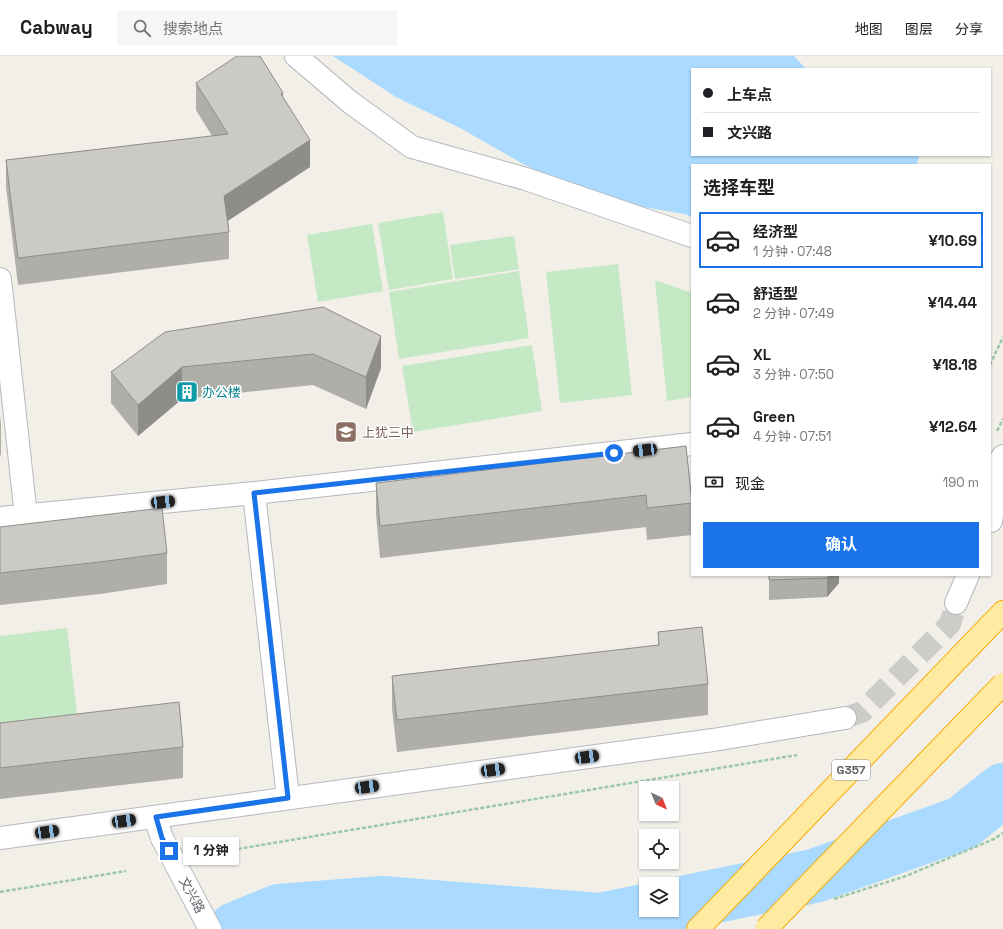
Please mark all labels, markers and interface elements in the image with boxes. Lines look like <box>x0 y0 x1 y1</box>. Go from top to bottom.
search box <box>117 10 397 46</box>
text: Cabway <box>20 15 93 40</box>
icon: search <box>131 17 153 39</box>
text: 搜索地点 <box>163 19 223 38</box>
text: 地图 <box>855 20 883 38</box>
text: 图层 <box>905 20 933 38</box>
text: 分享 <box>955 20 983 38</box>
text: 上车点 <box>727 85 772 104</box>
text: 文兴路 <box>727 123 772 142</box>
text: 选择车型 <box>703 176 775 199</box>
icon: car <box>705 222 741 258</box>
text: 经济型 <box>753 222 798 241</box>
text: ¥10.69 <box>929 231 977 250</box>
text: 1 分钟 · 07:48 <box>753 243 832 260</box>
icon: car <box>705 284 741 320</box>
text: 舒适型 <box>753 284 798 303</box>
text: ¥14.44 <box>928 293 977 312</box>
text: 2 分钟 · 07:49 <box>753 305 834 322</box>
text: XL <box>753 345 771 364</box>
icon: car <box>705 346 741 382</box>
text: ¥18.18 <box>932 355 977 374</box>
text: 3 分钟 · 07:50 <box>753 366 834 383</box>
building icon: 办公楼 <box>174 379 200 405</box>
place label: 办公楼 <box>202 384 241 401</box>
text: Green <box>753 407 795 426</box>
icon: car <box>705 408 741 444</box>
text: ¥12.64 <box>929 417 977 436</box>
school or university icon: 上犹三中 <box>333 419 359 445</box>
place label: 上犹三中 <box>362 424 414 441</box>
text: 4 分钟 · 07:51 <box>753 428 831 445</box>
car <box>632 443 658 457</box>
route start <box>605 444 623 462</box>
icon: cash <box>703 471 725 493</box>
text: 现金 <box>735 474 765 493</box>
text: 190 m <box>943 474 979 491</box>
car <box>150 495 176 509</box>
button: 确认 <box>703 522 979 568</box>
car <box>574 749 600 765</box>
road number: G357 <box>832 760 870 780</box>
car <box>480 762 506 778</box>
car <box>354 779 380 795</box>
north arrow <box>639 781 679 821</box>
map controls <box>639 781 679 917</box>
car <box>111 813 137 829</box>
car <box>34 824 60 840</box>
button: locate <box>639 829 679 869</box>
callout: 1 分钟 <box>183 837 239 865</box>
route end <box>160 842 178 860</box>
text: 1 分钟 <box>193 842 229 859</box>
street label: 文兴路 <box>175 874 209 916</box>
button: layers <box>639 877 679 917</box>

